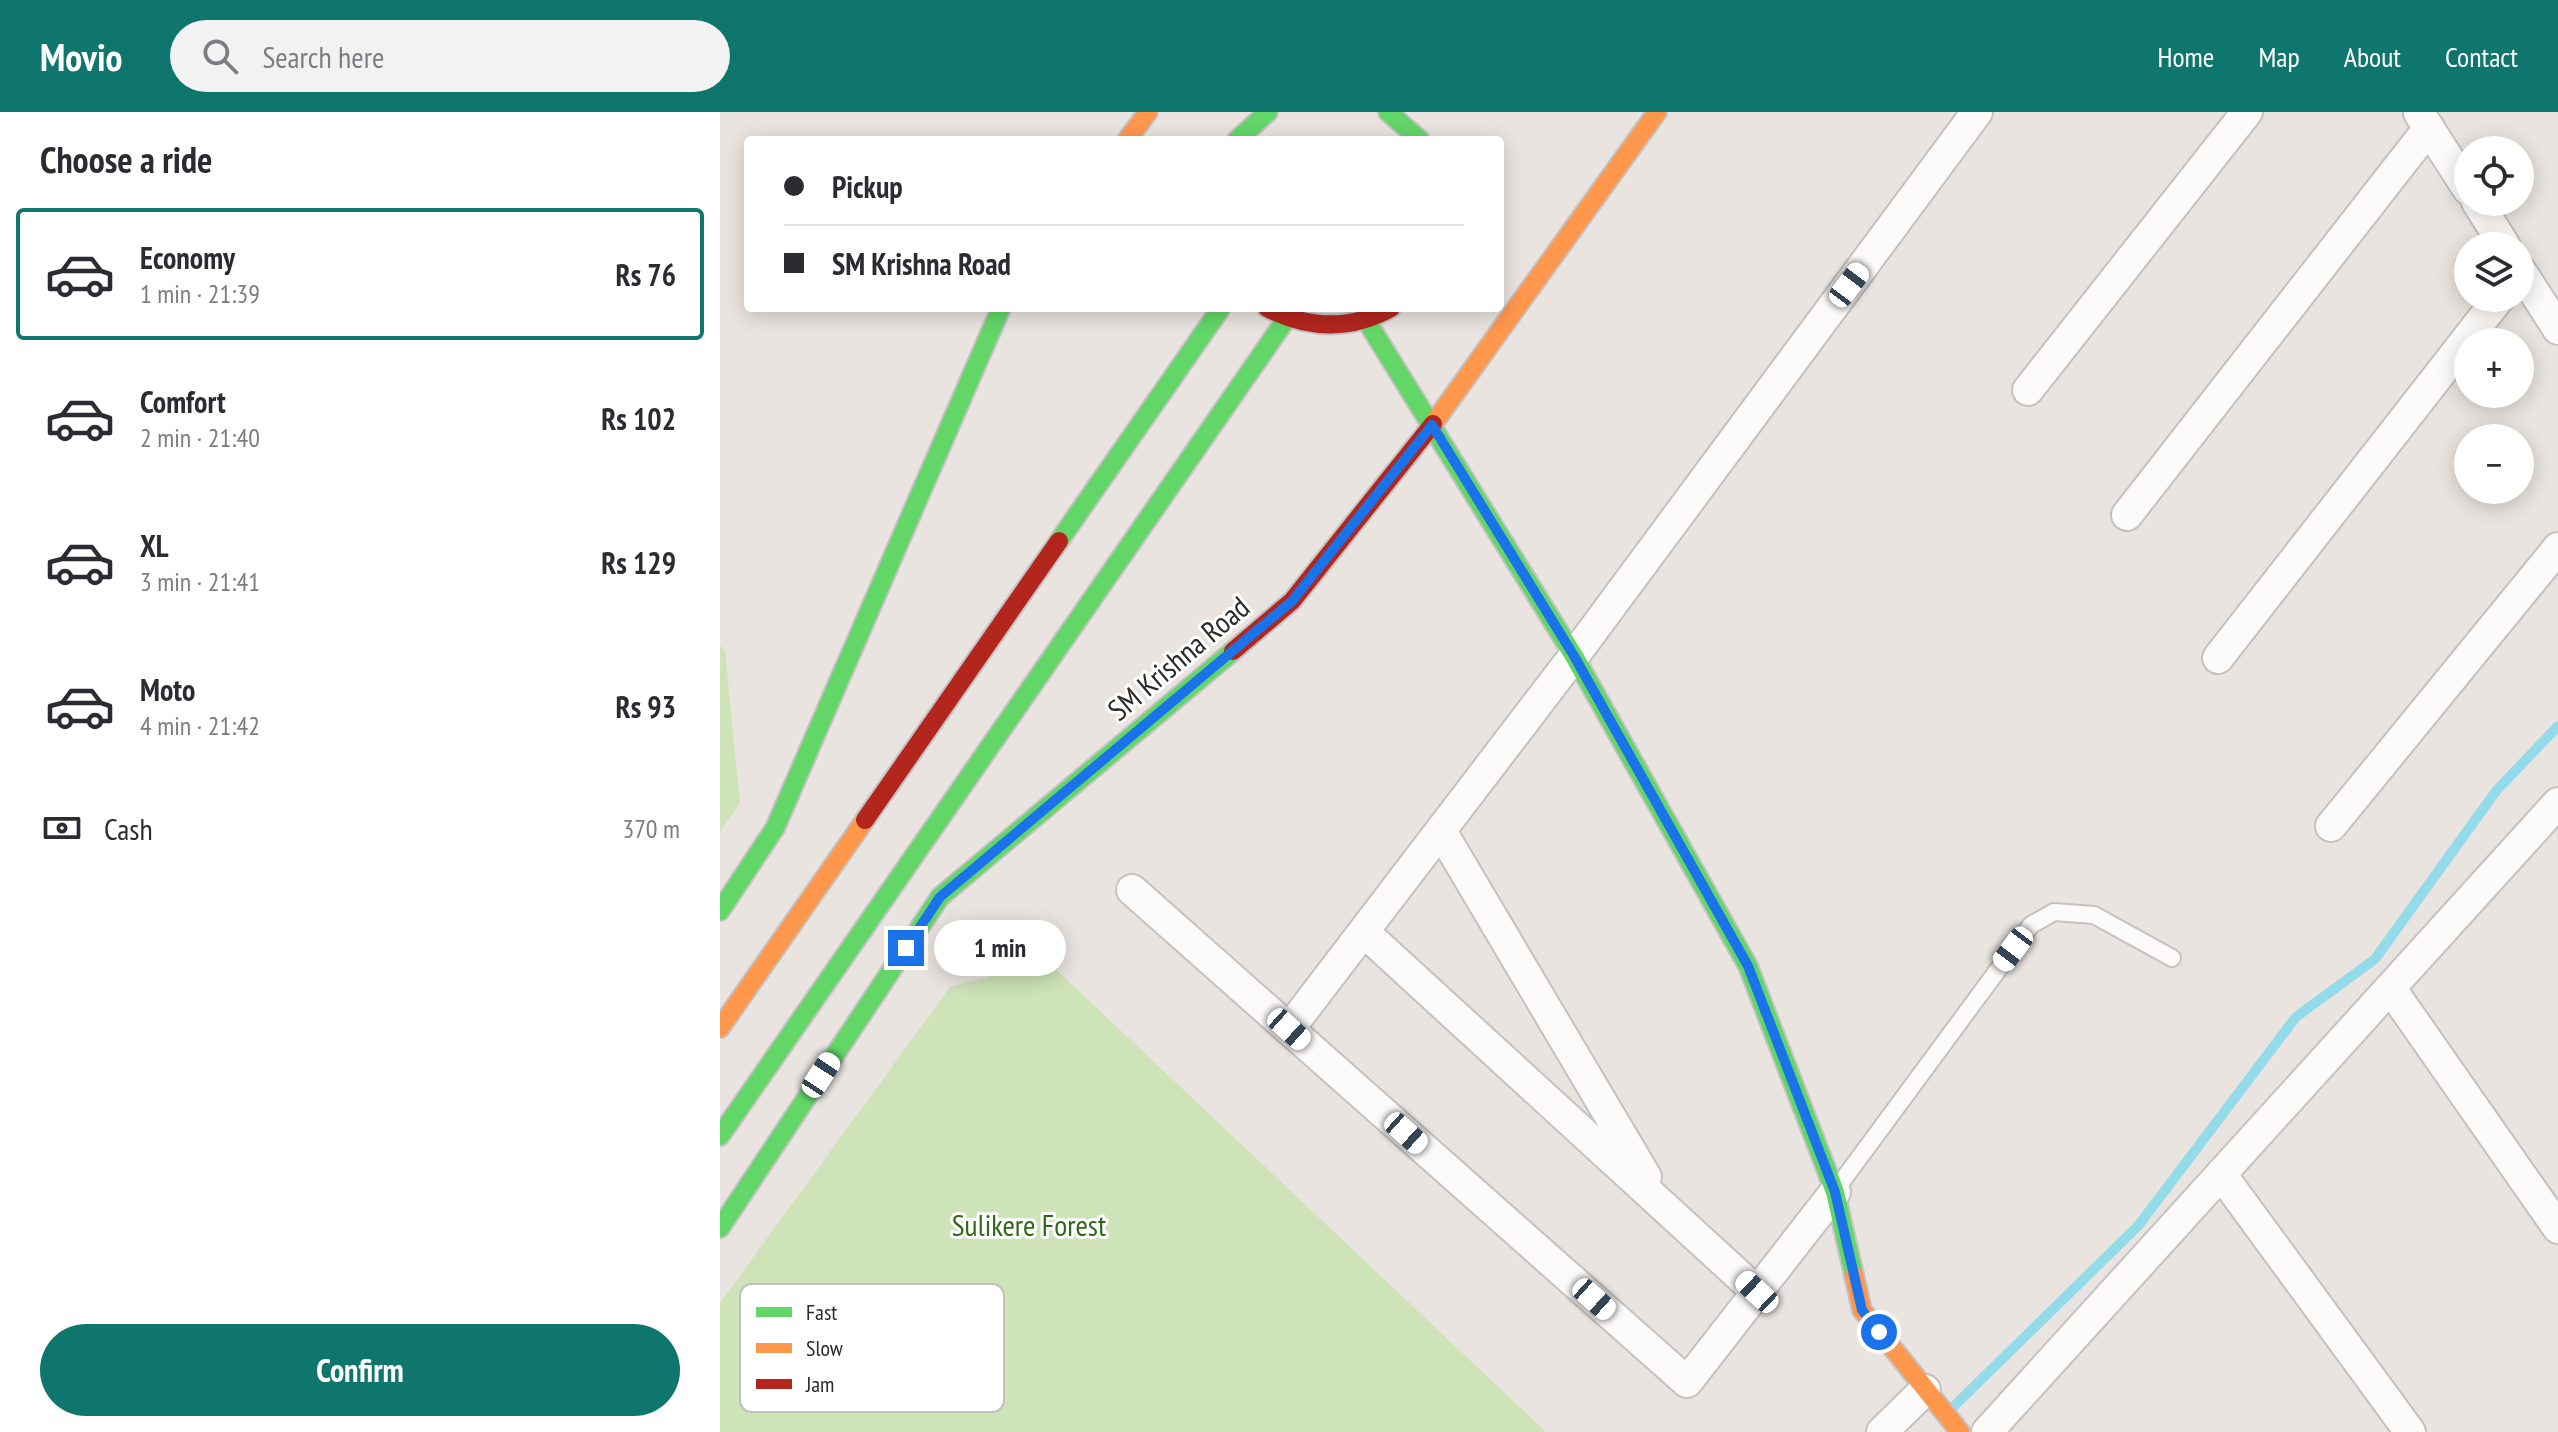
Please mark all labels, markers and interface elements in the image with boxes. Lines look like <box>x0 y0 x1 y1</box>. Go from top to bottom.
search box <box>170 20 730 92</box>
text: Movio <box>40 32 122 81</box>
icon: search <box>198 34 242 78</box>
text: Search here <box>262 37 384 76</box>
text: Home <box>2158 38 2214 75</box>
text: Map <box>2258 38 2300 75</box>
text: About <box>2344 38 2401 75</box>
text: Contact <box>2445 38 2518 75</box>
text: Choose a ride <box>40 136 212 183</box>
map controls <box>2454 136 2534 504</box>
button: locate <box>2454 136 2534 216</box>
text: Pickup <box>832 167 903 206</box>
button: layers <box>2454 232 2534 312</box>
icon: car <box>44 238 116 310</box>
text: Economy <box>140 238 235 277</box>
text: SM Krishna Road <box>832 244 1011 283</box>
text: Rs 76 <box>616 255 676 294</box>
car <box>1825 259 1873 311</box>
text: 1 min · 21:39 <box>140 277 260 310</box>
button: + <box>2454 328 2534 408</box>
icon: car <box>44 382 116 454</box>
text: Comfort <box>140 382 226 421</box>
text: Rs 102 <box>601 399 676 438</box>
text: 2 min · 21:40 <box>140 421 260 454</box>
button: − <box>2454 424 2534 504</box>
icon: car <box>44 526 116 598</box>
text: XL <box>140 526 169 565</box>
text: Rs 129 <box>601 543 676 582</box>
text: 3 min · 21:41 <box>140 565 260 598</box>
street label: SM Krishna Road <box>1099 587 1257 728</box>
icon: car <box>44 670 116 742</box>
text: Moto <box>140 670 195 709</box>
text: Rs 93 <box>616 687 676 726</box>
text: 4 min · 21:42 <box>140 709 260 742</box>
icon: cash <box>40 806 84 850</box>
text: Cash <box>104 809 153 848</box>
text: 370 m <box>622 812 680 845</box>
callout: 1 min <box>934 920 1066 976</box>
car <box>1989 923 2037 975</box>
route end <box>888 930 924 966</box>
text: 1 min <box>974 931 1026 964</box>
car <box>1263 1004 1315 1054</box>
car <box>798 1048 844 1102</box>
car <box>1380 1108 1432 1158</box>
park label: Sulikere Forest <box>952 1205 1107 1244</box>
car <box>1731 1267 1783 1317</box>
car <box>1568 1274 1620 1324</box>
legend <box>740 1284 1004 1412</box>
text: Fast <box>806 1298 837 1326</box>
route start <box>1861 1314 1897 1350</box>
button: Confirm <box>40 1324 680 1416</box>
text: Slow <box>806 1334 843 1362</box>
text: Jam <box>805 1370 834 1398</box>

